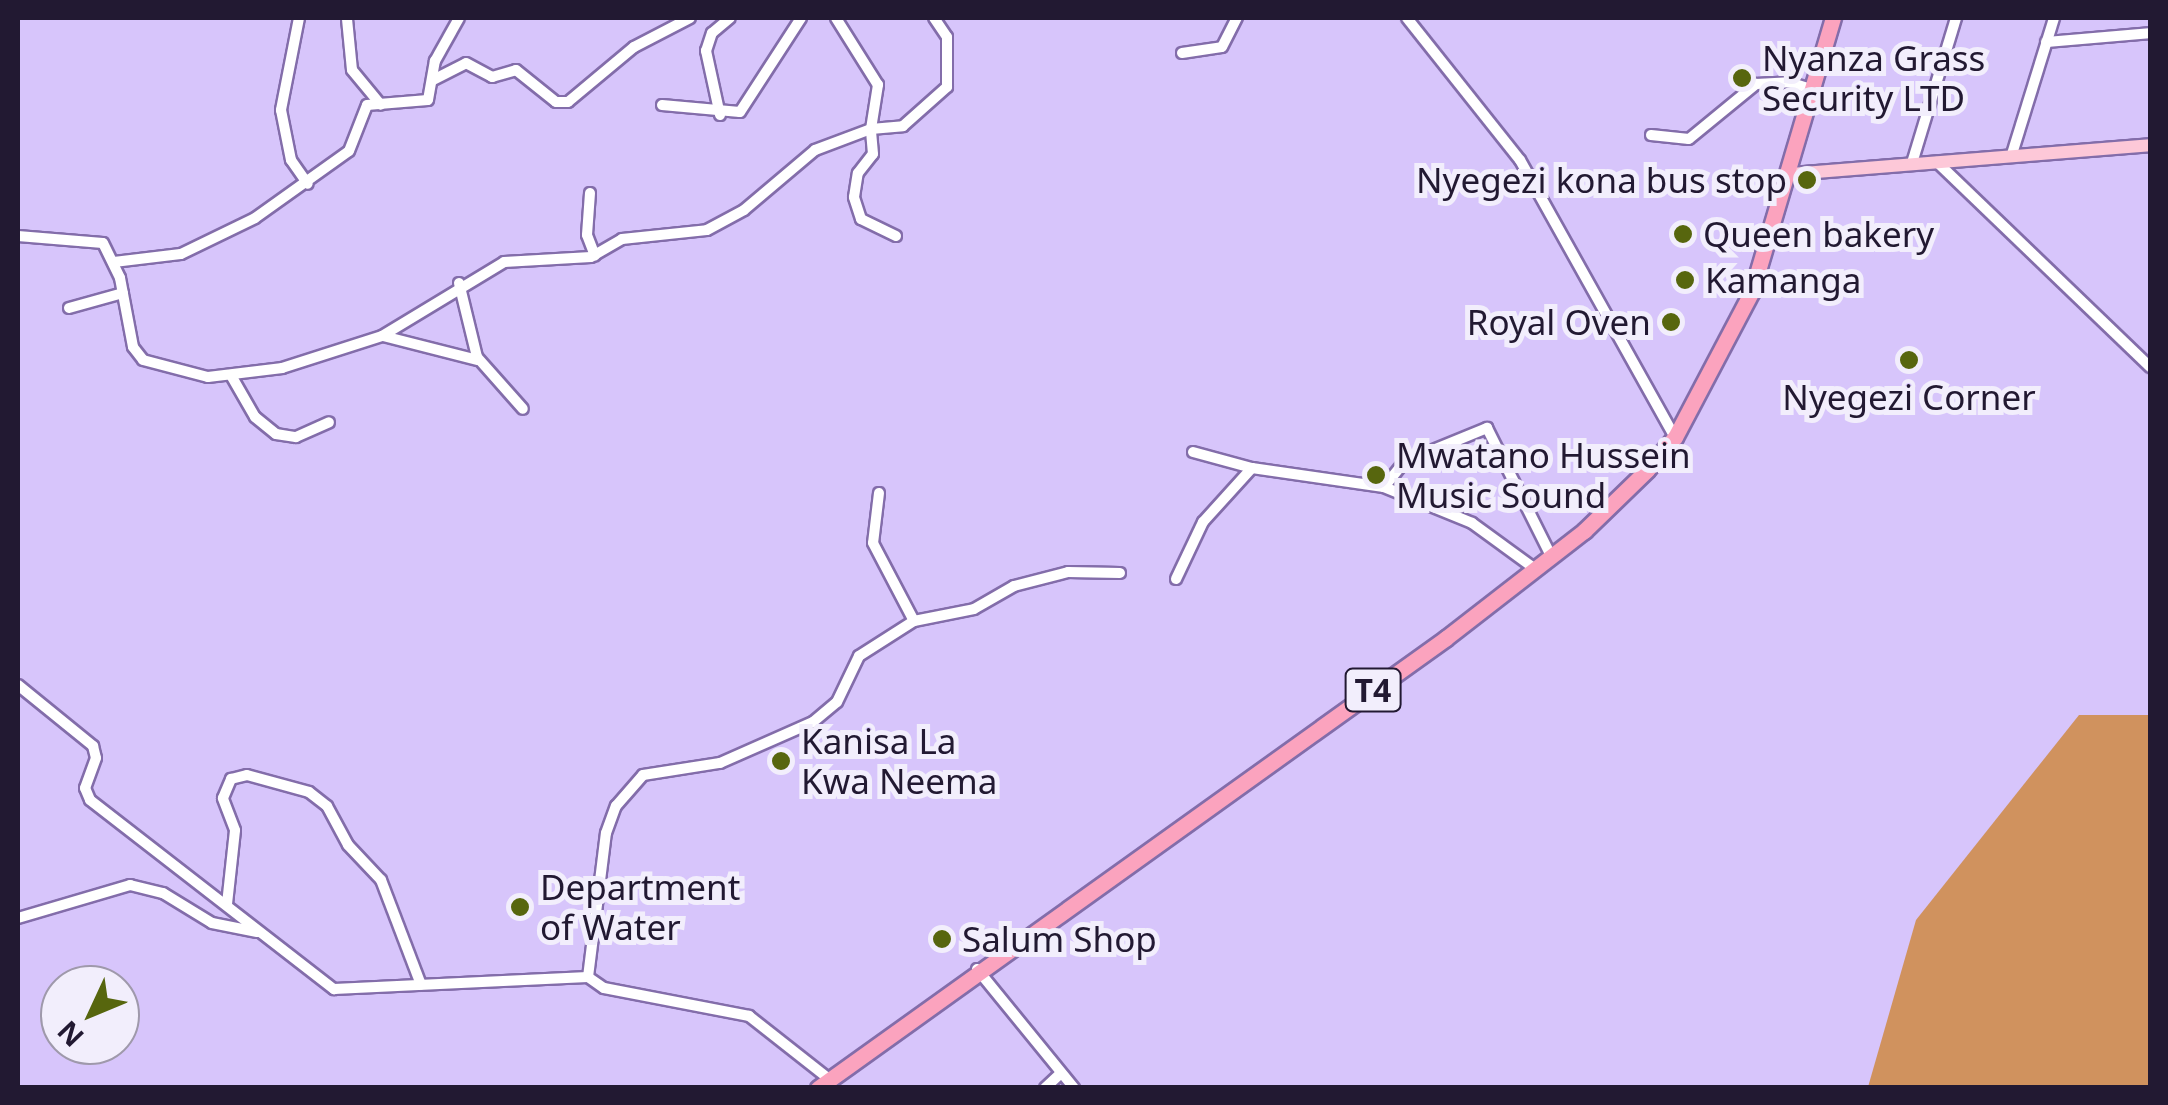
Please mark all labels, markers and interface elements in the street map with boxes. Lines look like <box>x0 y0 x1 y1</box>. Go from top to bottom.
place label: Nyanza Grass Security LTD <box>1762 37 1985 119</box>
marker: Nyanza Grass Security LTD <box>1731 67 1753 89</box>
place label: Nyegezi kona bus stop <box>1416 159 1787 201</box>
marker: Nyegezi kona bus stop <box>1796 169 1818 191</box>
place label: Queen bakery <box>1703 213 1934 255</box>
marker: Queen bakery <box>1672 223 1694 245</box>
place label: Kamanga <box>1705 259 1861 301</box>
marker: Kamanga <box>1674 269 1696 291</box>
place label: Royal Oven <box>1467 301 1651 343</box>
marker: Royal Oven <box>1660 311 1682 333</box>
marker: Nyegezi Corner <box>1898 349 1920 371</box>
place label: Nyegezi Corner <box>1782 376 2036 418</box>
place label: Mwatano Hussein Music Sound <box>1396 434 1691 516</box>
marker: Mwatano Hussein Music Sound <box>1365 464 1387 486</box>
road number: T4 <box>1343 663 1403 717</box>
place label: Kanisa La Kwa Neema <box>801 720 997 802</box>
marker: Kanisa La Kwa Neema <box>770 750 792 772</box>
place label: Department of Water <box>540 866 740 948</box>
marker: Department of Water <box>509 896 531 918</box>
place label: Salum Shop <box>962 918 1157 960</box>
marker: Salum Shop <box>931 928 953 950</box>
north arrow <box>40 965 140 1065</box>
text: N <box>48 1013 91 1056</box>

